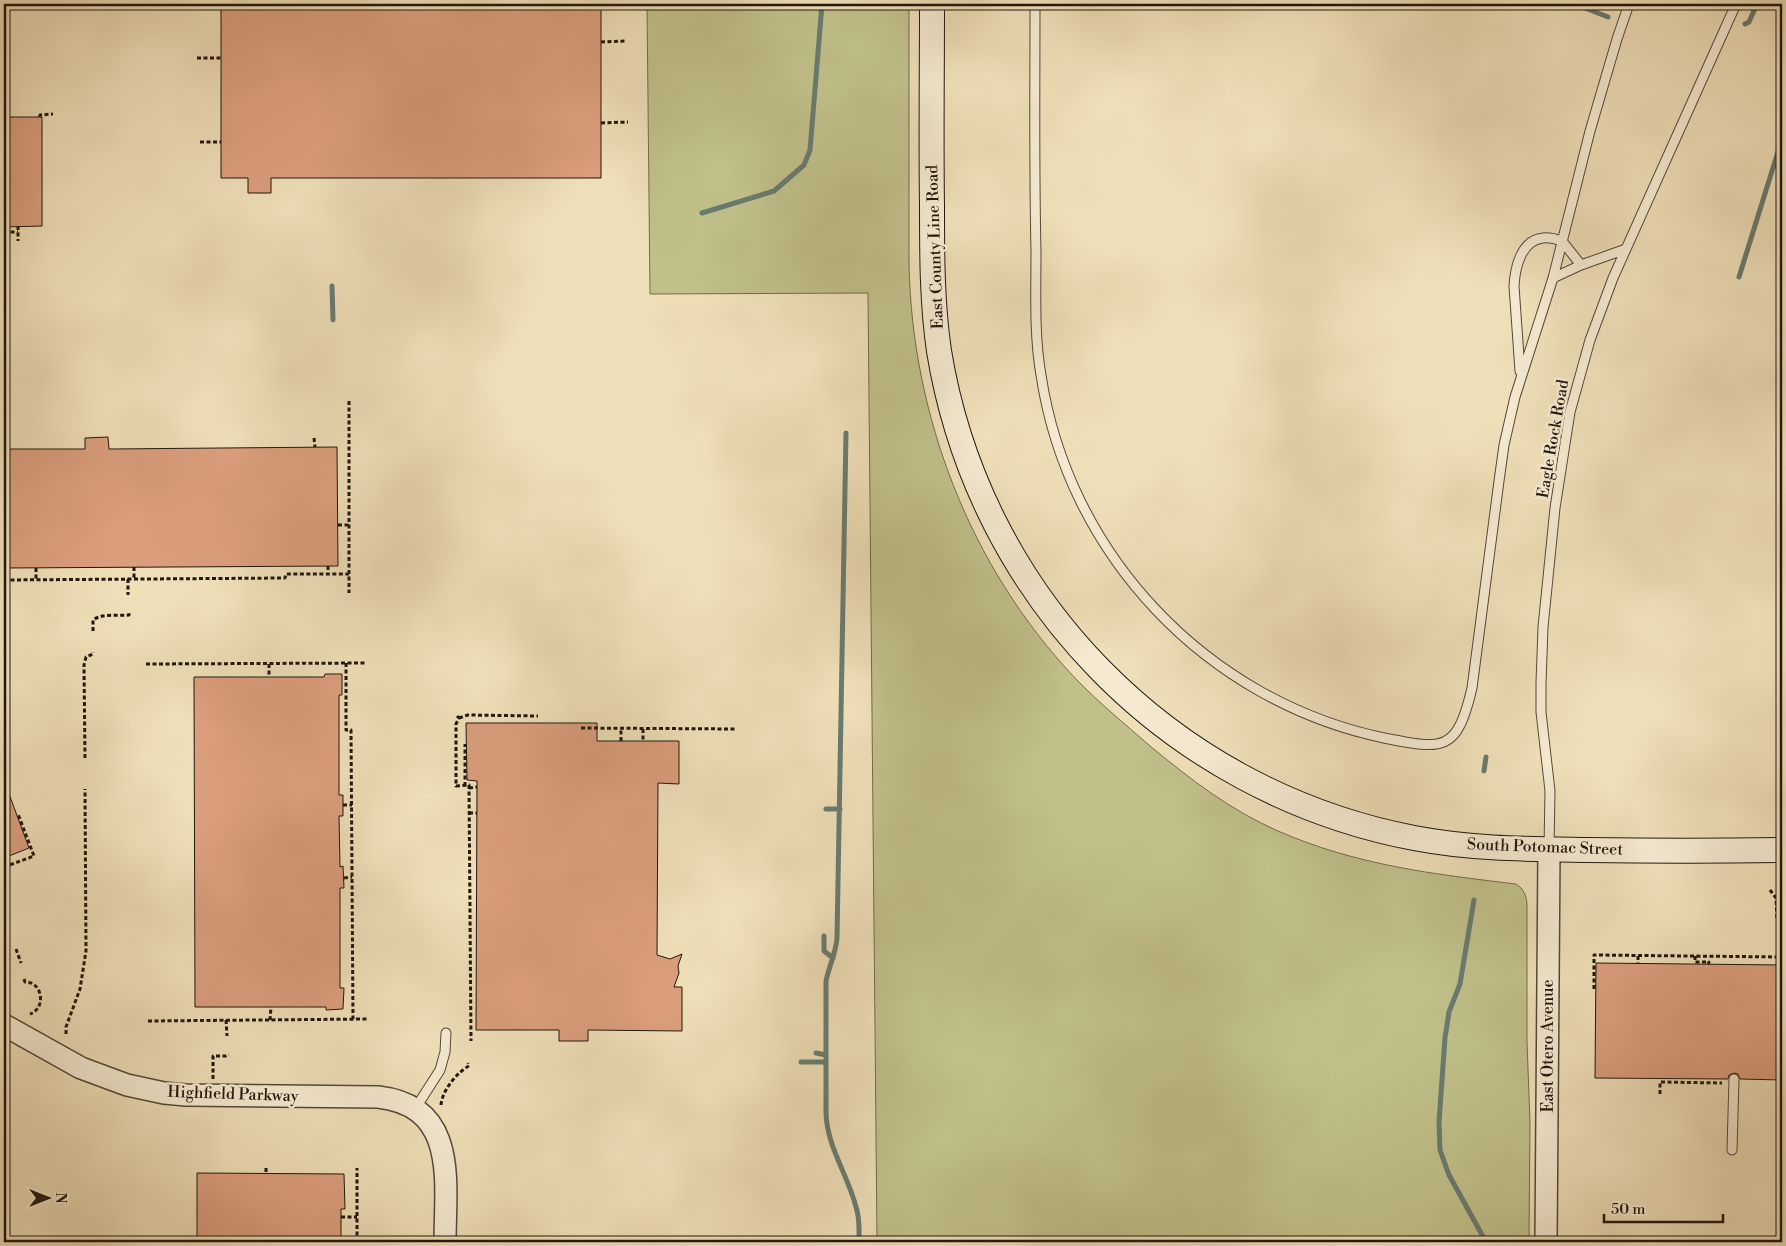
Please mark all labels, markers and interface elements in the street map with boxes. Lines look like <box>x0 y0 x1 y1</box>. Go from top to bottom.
street label: East County Line Road <box>922 164 948 330</box>
street label: Eagle Rock Road <box>1533 378 1573 500</box>
street label: South Potomac Street <box>1467 834 1624 860</box>
street label: East Otero Avenue <box>1538 979 1558 1113</box>
street label: Highfield Parkway <box>167 1082 299 1106</box>
north arrow <box>22 1174 72 1224</box>
scale bar <box>1604 1191 1722 1223</box>
text: N <box>51 1192 69 1204</box>
text: 50 m <box>1611 1200 1645 1219</box>

